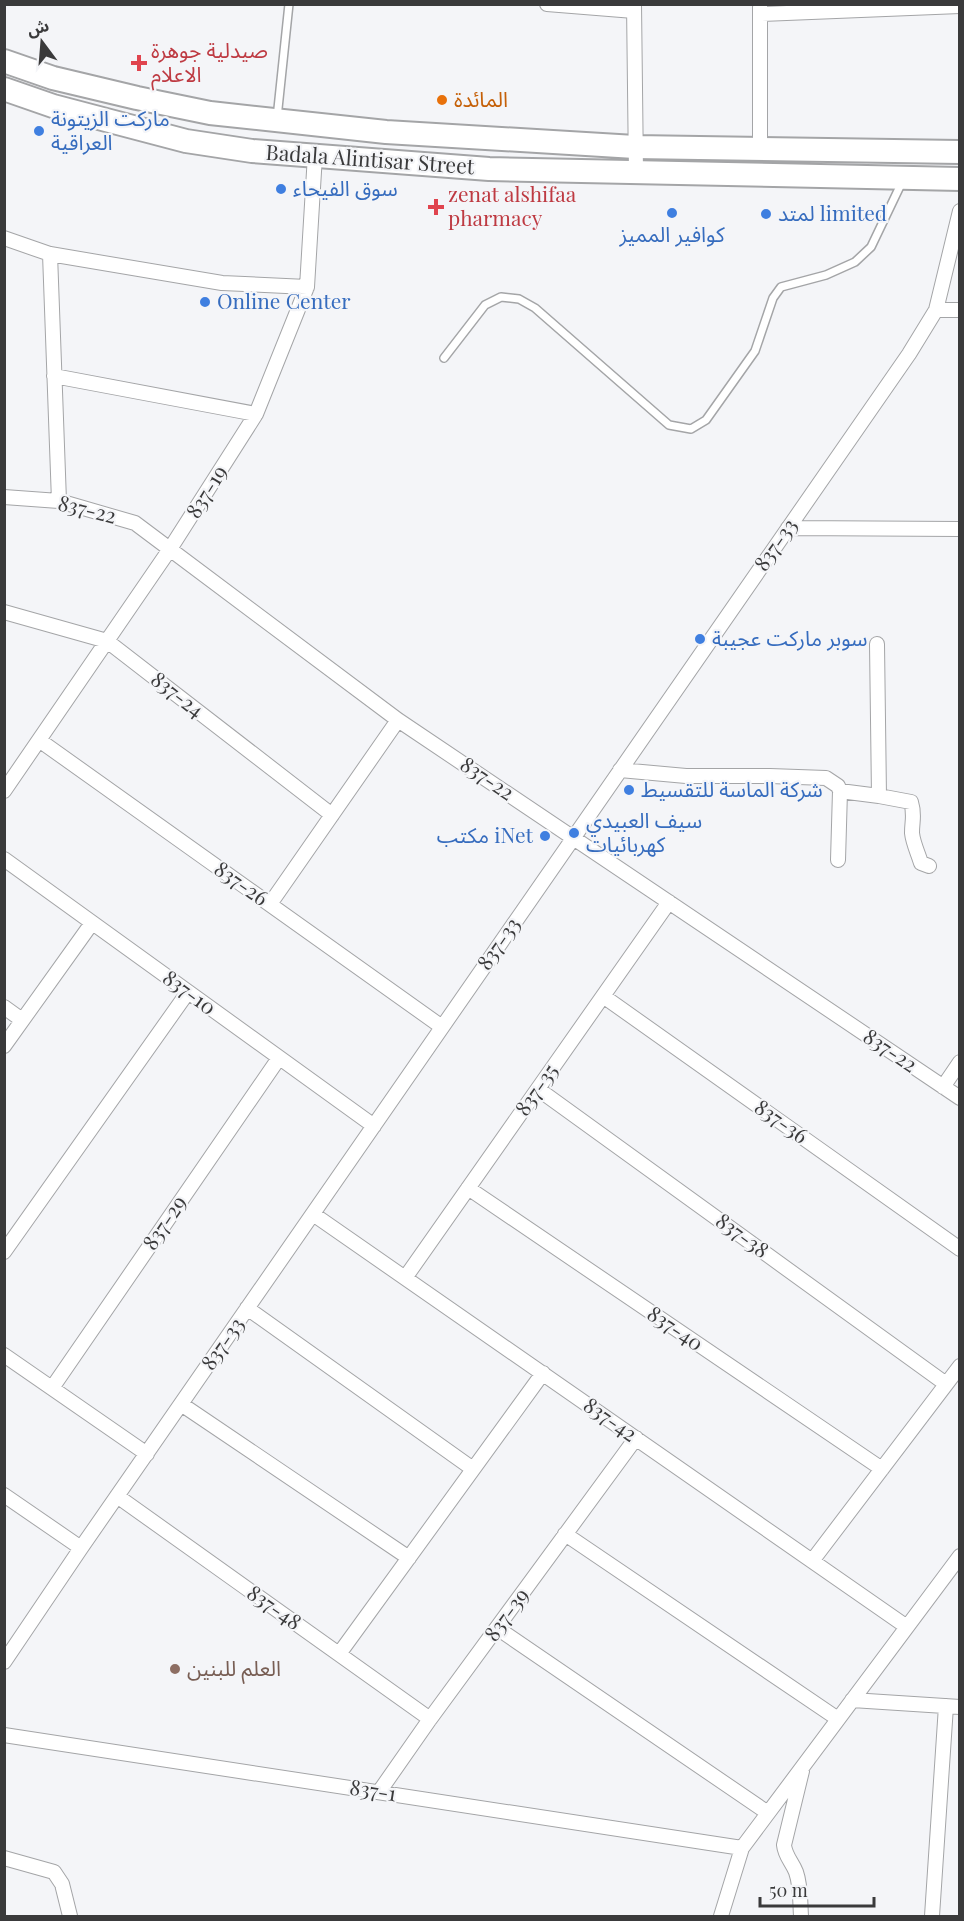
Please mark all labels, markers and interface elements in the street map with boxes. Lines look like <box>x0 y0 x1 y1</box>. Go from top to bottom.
north arrow <box>12 12 72 72</box>
text: ش <box>24 14 51 40</box>
place label: صيدلية جوهرة الاعلام <box>151 35 268 91</box>
marker: صيدلية جوهرة الاعلام <box>132 56 146 70</box>
place label: المائدة <box>454 84 508 112</box>
marker: المائدة <box>435 93 449 107</box>
place label: ماركت الزيتونة العراقية <box>51 103 170 155</box>
marker: ماركت الزيتونة العراقية <box>32 124 46 138</box>
street label: Badala Alintisar Street <box>265 137 476 179</box>
place label: سوق الفيحاء <box>293 173 398 201</box>
place label: zenat alshifaa pharmacy <box>448 179 577 231</box>
marker: سوق الفيحاء <box>274 182 288 196</box>
place label: لمتد limited <box>778 198 887 226</box>
marker: zenat alshifaa pharmacy <box>429 200 443 214</box>
marker: كوافير المميز <box>665 206 679 220</box>
marker: لمتد limited <box>759 207 773 221</box>
place label: كوافير المميز <box>618 219 725 247</box>
place label: Online Center <box>217 286 351 314</box>
marker: Online Center <box>198 295 212 309</box>
street label: 837-19 <box>178 459 232 523</box>
street label: 837-22 <box>55 487 120 529</box>
street label: 837-33 <box>746 512 802 576</box>
place label: سوبر ماركت عجيبة <box>712 623 868 651</box>
marker: سوبر ماركت عجيبة <box>693 632 707 646</box>
street label: 837-24 <box>146 664 210 723</box>
street label: 837-22 <box>456 749 520 805</box>
place label: شركة الماسة للتقسيط <box>641 774 823 802</box>
marker: شركة الماسة للتقسيط <box>622 783 636 797</box>
place label: سيف العبيدي كهربائيات <box>586 805 702 857</box>
place label: مكتب iNet <box>437 820 534 848</box>
marker: سيف العبيدي كهربائيات <box>567 826 581 840</box>
marker: مكتب iNet <box>538 829 552 843</box>
street label: 837-26 <box>210 854 275 911</box>
street label: 837-33 <box>469 911 525 975</box>
street label: 837-10 <box>158 963 222 1020</box>
street label: 837-22 <box>859 1021 923 1077</box>
street label: 837-35 <box>508 1057 563 1120</box>
street label: 837-36 <box>750 1092 815 1149</box>
street label: 837-29 <box>135 1189 192 1254</box>
street label: 837-38 <box>711 1206 775 1263</box>
street label: 837-40 <box>643 1298 710 1356</box>
street label: 837-33 <box>193 1311 249 1375</box>
street label: 837-42 <box>579 1390 643 1447</box>
street label: 837-48 <box>242 1578 308 1635</box>
street label: 837-39 <box>477 1582 534 1646</box>
place label: العلم للبنين <box>187 1653 281 1684</box>
marker: العلم للبنين <box>168 1662 182 1676</box>
street label: 837-1 <box>348 1772 399 1807</box>
scale bar <box>760 1870 874 1908</box>
text: 50 m <box>769 1878 808 1902</box>

